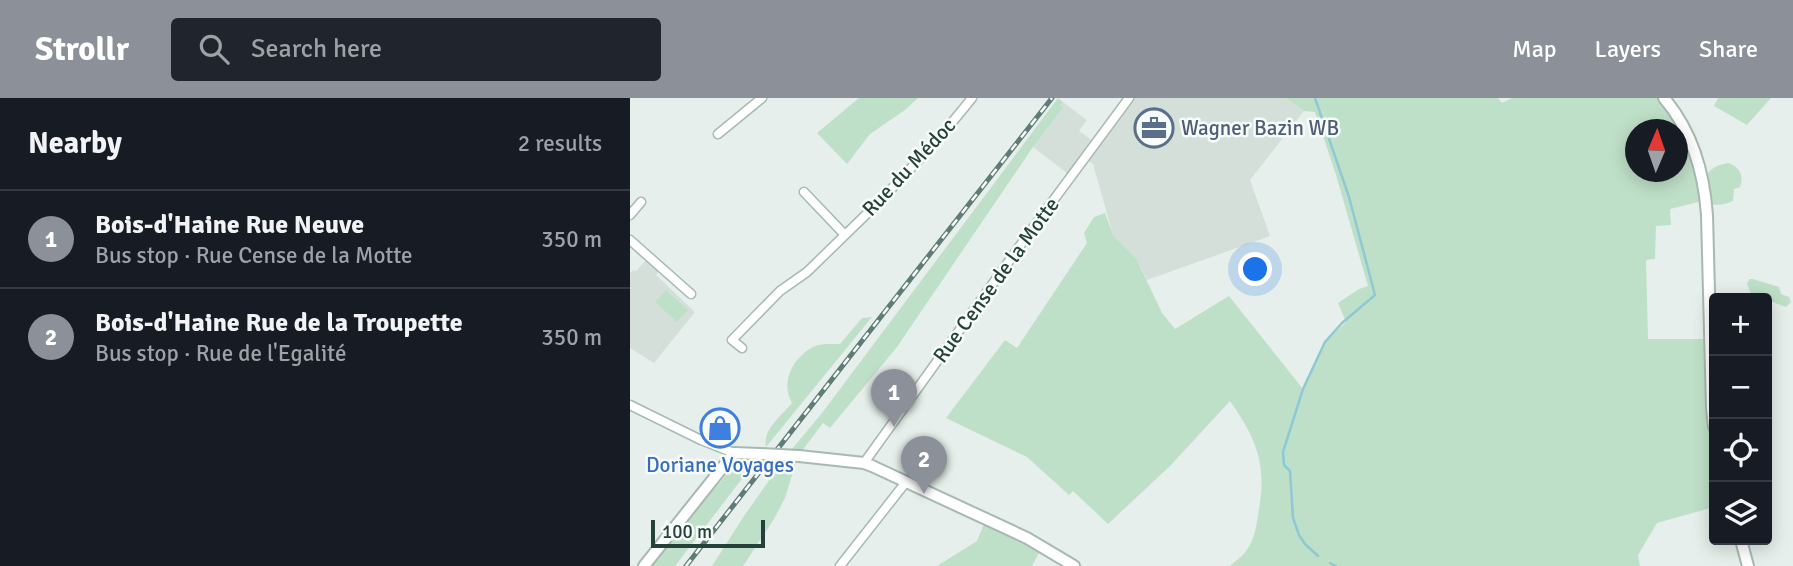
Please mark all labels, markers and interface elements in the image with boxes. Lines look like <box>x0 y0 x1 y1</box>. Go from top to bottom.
search box <box>171 18 661 81</box>
text: Strollr <box>35 29 129 70</box>
icon: search <box>195 30 233 68</box>
text: Search here <box>251 33 382 65</box>
text: Map <box>1512 34 1557 64</box>
text: Layers <box>1595 34 1661 64</box>
text: Share <box>1699 34 1758 64</box>
office icon: Wagner Bazin WB <box>1133 107 1175 149</box>
street label: Rue du Médoc <box>857 112 961 222</box>
place label: Wagner Bazin WB <box>1181 115 1339 141</box>
north arrow <box>1625 119 1688 182</box>
text: Nearby <box>28 125 122 162</box>
text: 2 results <box>518 129 602 158</box>
street label: Rue Cense de la Motte <box>927 192 1065 368</box>
text: Bois-d'Haine Rue Neuve <box>95 209 364 241</box>
text: 1 <box>45 225 57 254</box>
text: 350 m <box>541 225 602 254</box>
text: Bus stop · Rue Cense de la Motte <box>95 241 413 270</box>
your location <box>1238 252 1272 286</box>
map controls <box>1709 293 1772 545</box>
button: + <box>1709 293 1772 356</box>
text: Bois-d'Haine Rue de la Troupette <box>95 307 463 339</box>
text: 2 <box>45 323 57 352</box>
text: 350 m <box>541 323 602 352</box>
text: Bus stop · Rue de l'Egalité <box>95 339 346 368</box>
button: − <box>1709 356 1772 419</box>
pin: 1 <box>871 369 917 427</box>
shop icon: Doriane Voyages <box>699 407 741 449</box>
button: locate <box>1709 419 1772 482</box>
pin: 2 <box>901 436 947 494</box>
place label: Doriane Voyages <box>646 452 794 478</box>
button: layers <box>1709 482 1772 545</box>
scale bar <box>651 517 765 549</box>
text: 100 m <box>662 520 712 544</box>

